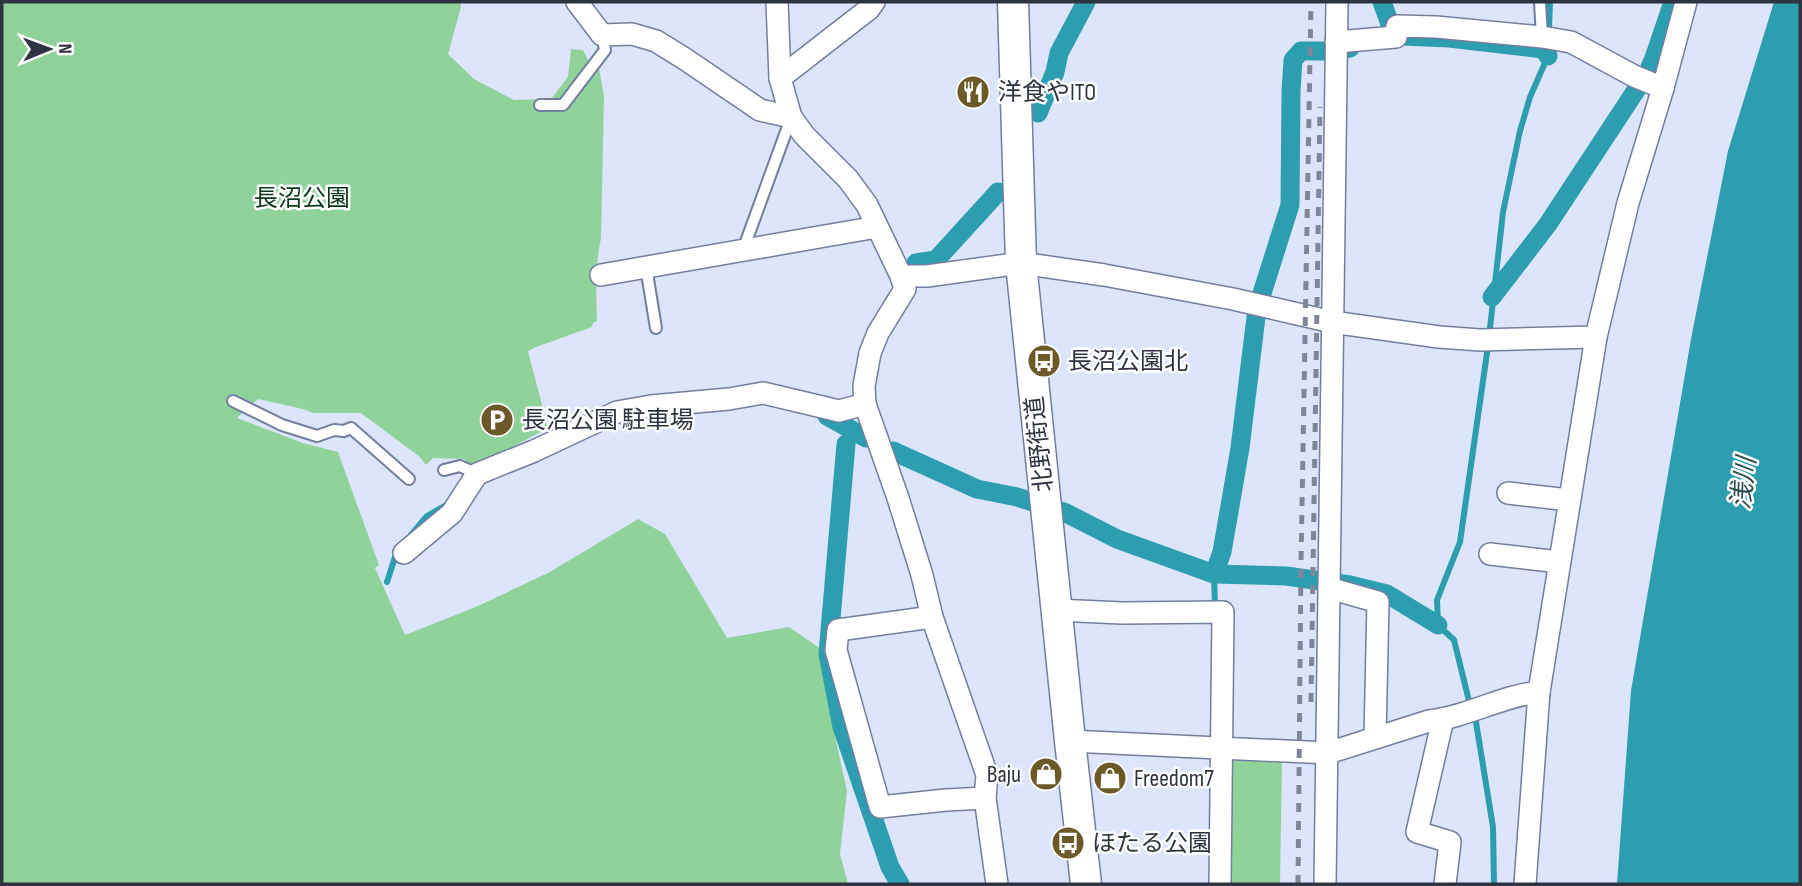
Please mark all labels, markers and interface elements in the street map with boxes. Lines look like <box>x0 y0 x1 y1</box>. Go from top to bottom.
north arrow <box>14 14 84 84</box>
text: N <box>53 43 76 54</box>
restaurant icon: 洋食やITO <box>954 73 992 111</box>
place label: 洋食やITO <box>998 78 1096 107</box>
park label: 長沼公園 <box>254 184 350 213</box>
bus stop icon: 長沼公園北 <box>1025 342 1063 380</box>
place label: 長沼公園北 <box>1068 347 1188 376</box>
street label: 北野街道 <box>1020 395 1059 493</box>
parking icon: 長沼公園 駐車場 <box>478 401 516 439</box>
place label: 長沼公園 駐車場 <box>522 406 694 435</box>
water label: 浅川 <box>1726 453 1763 511</box>
shop icon: Baju <box>1027 755 1065 793</box>
shop icon: Freedom7 <box>1091 759 1129 797</box>
place label: Baju <box>987 760 1021 789</box>
place label: Freedom7 <box>1134 764 1214 793</box>
bus stop icon: ほたる公園 <box>1049 824 1087 862</box>
place label: ほたる公園 <box>1092 829 1212 858</box>

